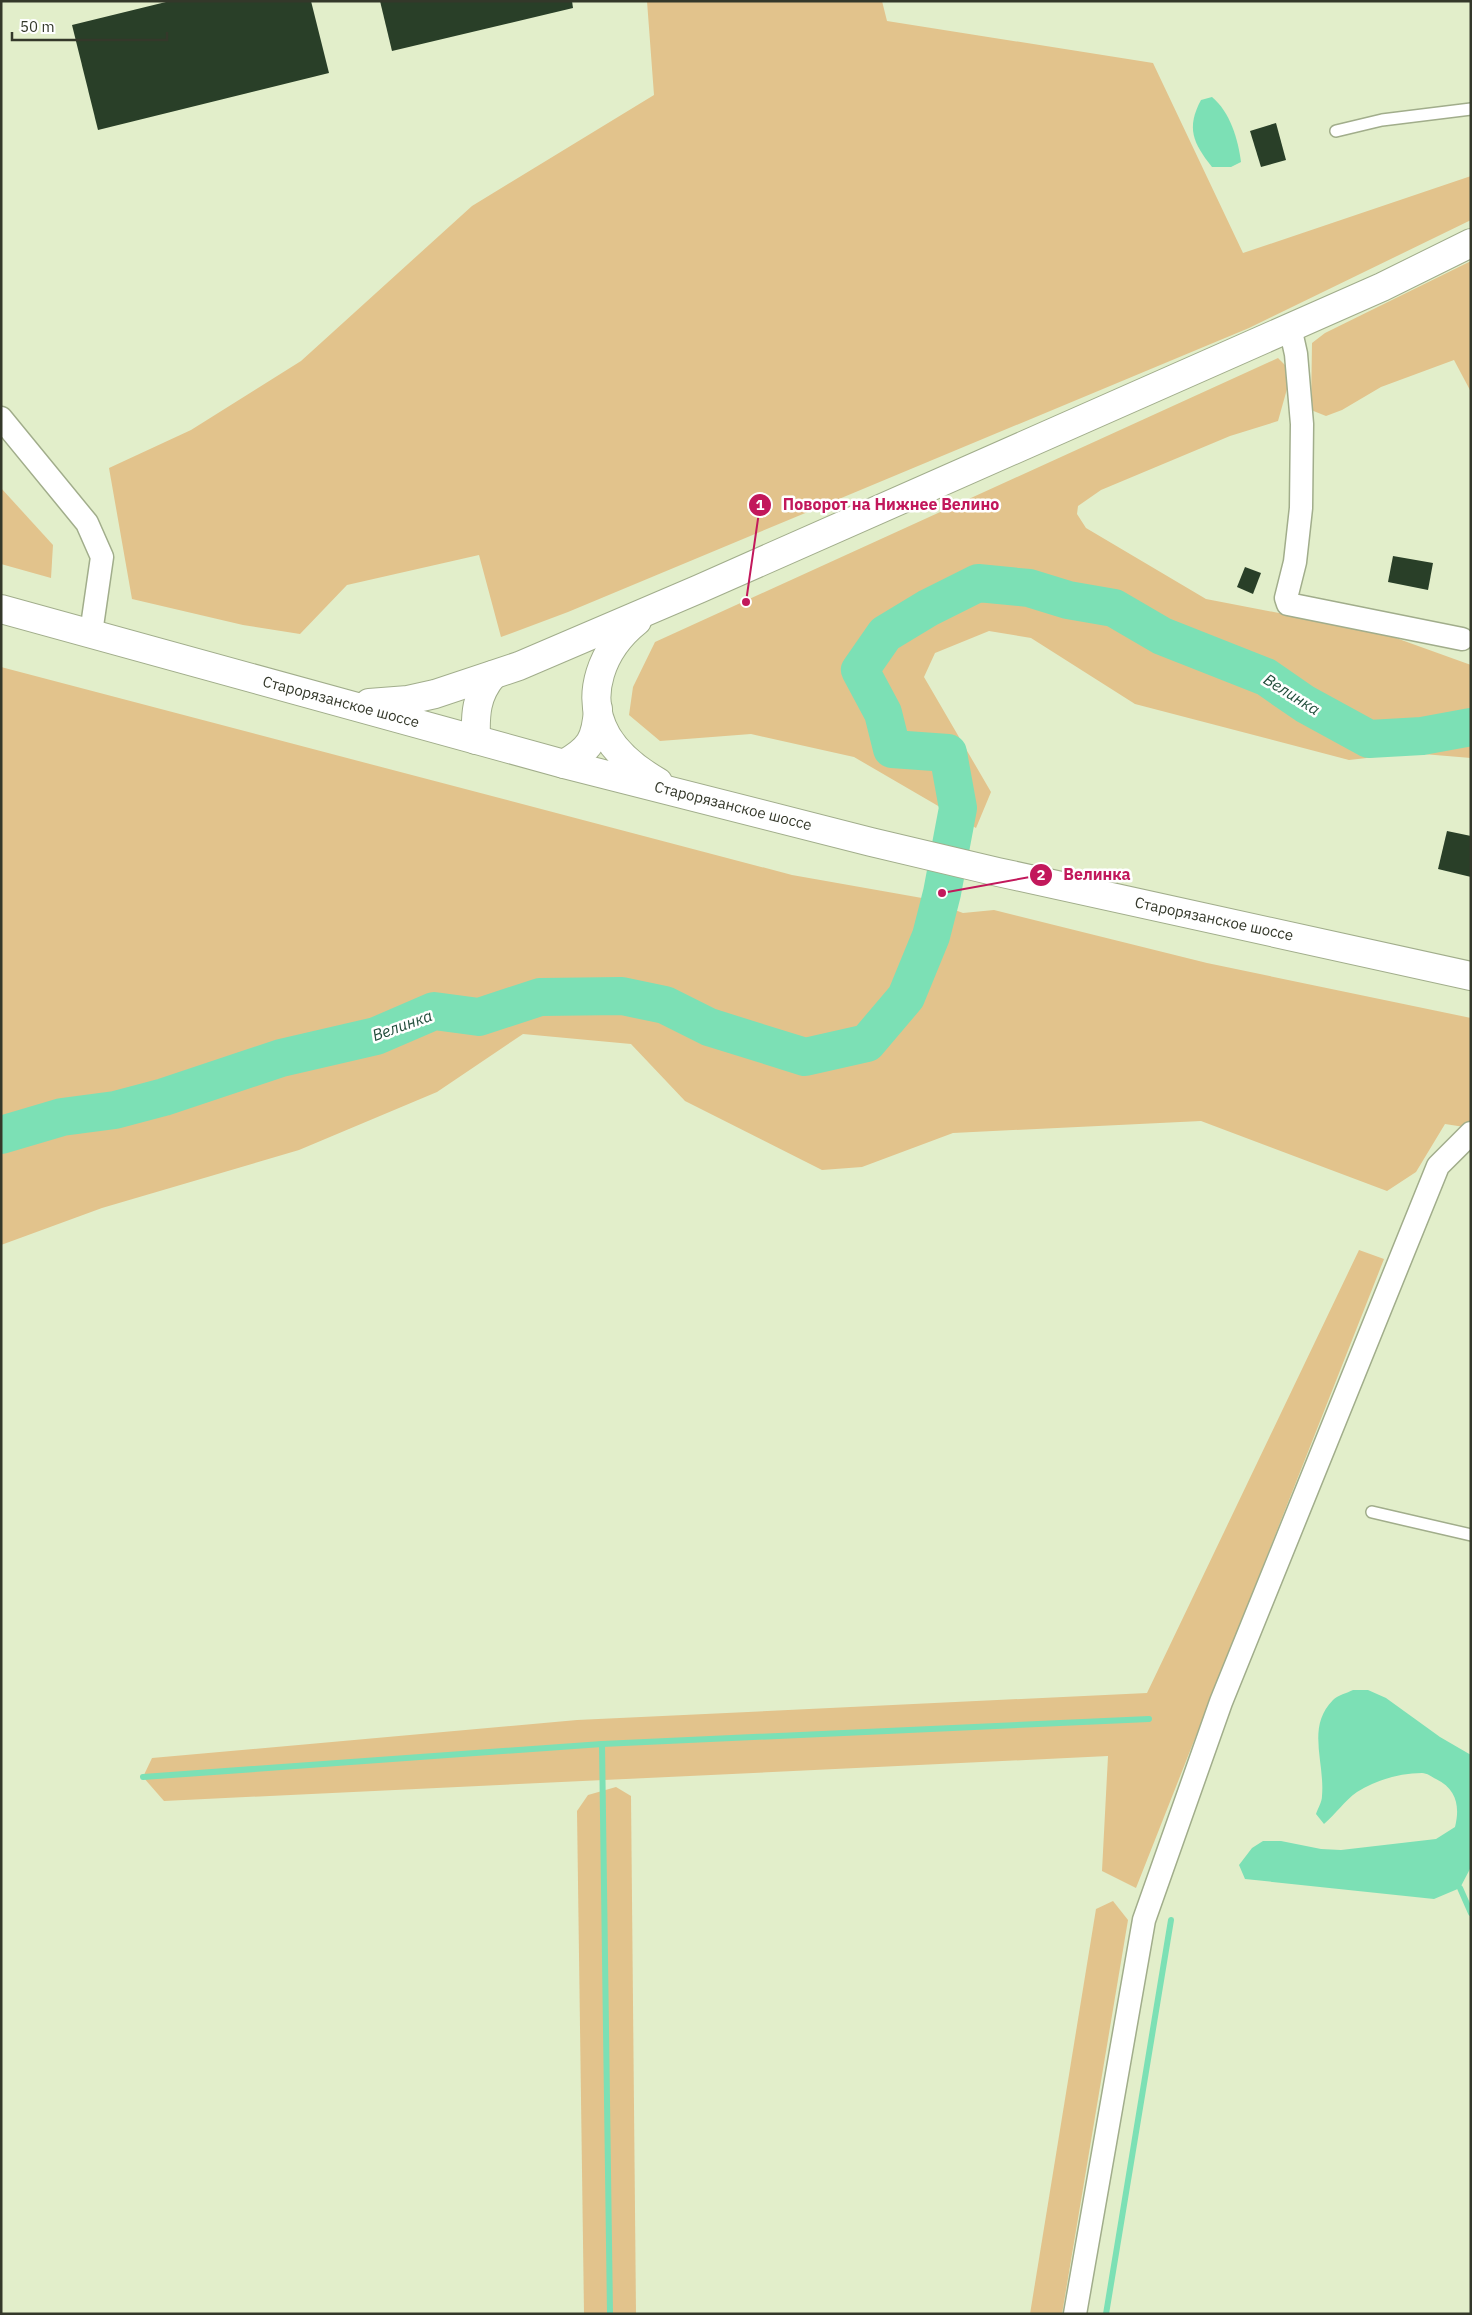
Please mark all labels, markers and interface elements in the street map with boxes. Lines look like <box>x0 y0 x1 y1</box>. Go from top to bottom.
scale bar <box>12 10 168 42</box>
text: 50 m <box>20 17 55 36</box>
callout: Поворот на Нижнее Велино <box>748 489 1009 520</box>
text: Поворот на Нижнее Велино <box>783 494 999 514</box>
text: 1 <box>755 495 765 514</box>
water label: Велинка <box>1260 669 1324 719</box>
street label: Старорязанское шоссе <box>261 671 422 732</box>
street label: Старорязанское шоссе <box>652 777 814 834</box>
callout: Велинка <box>1029 859 1141 890</box>
text: Велинка <box>1063 864 1131 884</box>
text: 2 <box>1036 865 1046 884</box>
street label: Старорязанское шоссе <box>1133 892 1295 945</box>
water label: Велинка <box>369 1005 435 1045</box>

